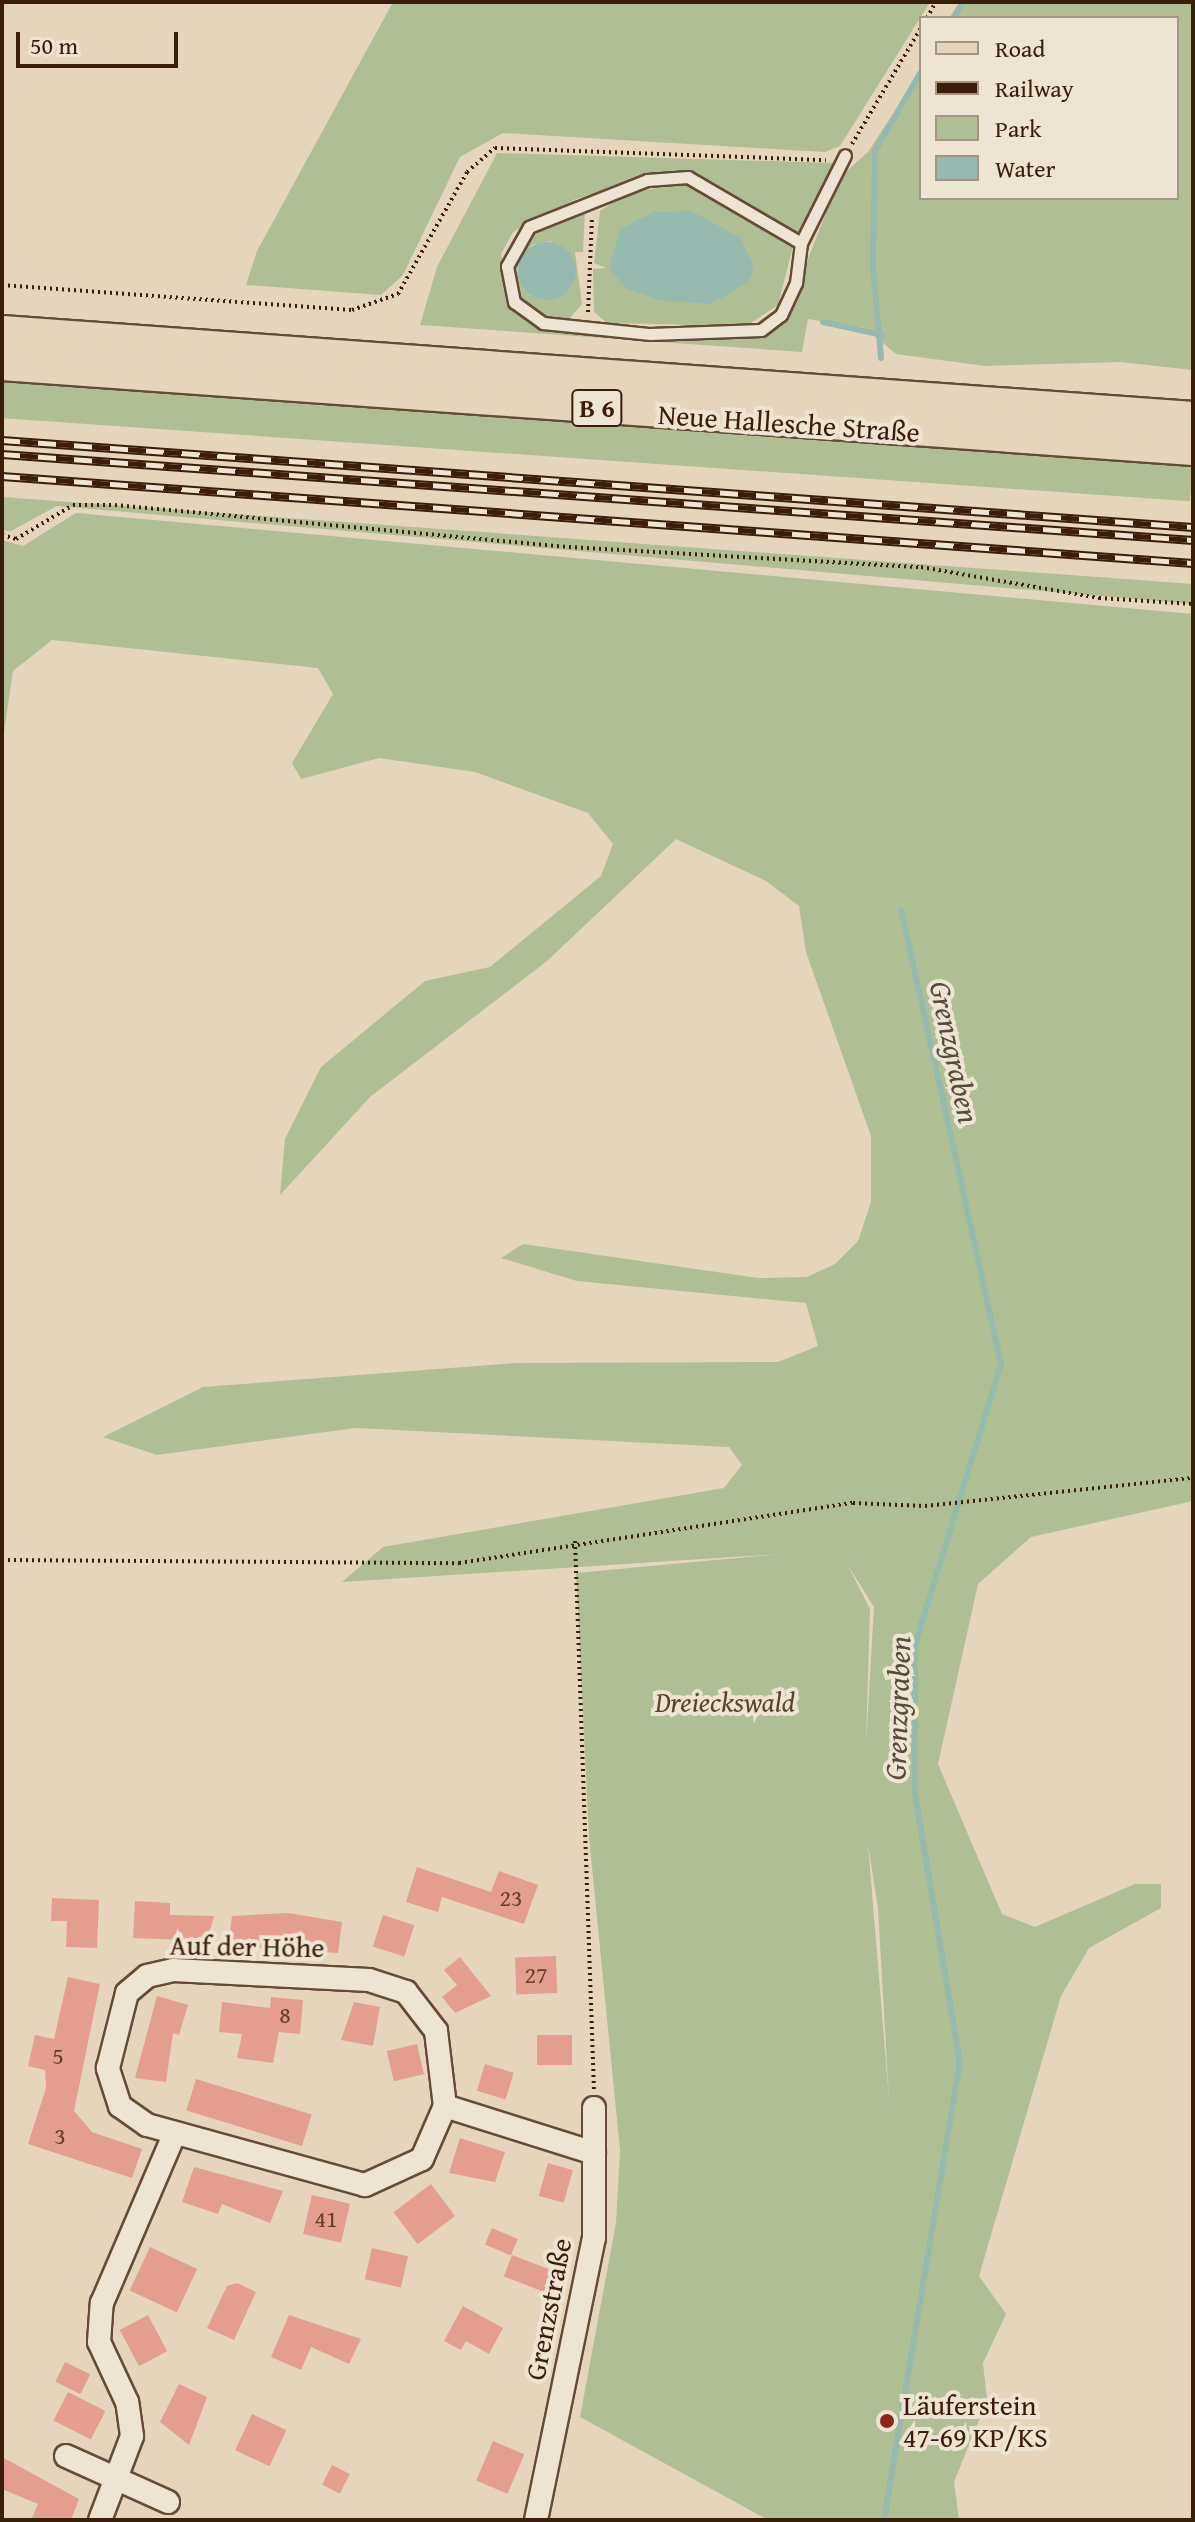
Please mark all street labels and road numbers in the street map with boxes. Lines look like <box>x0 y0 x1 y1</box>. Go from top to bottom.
road number: B 6 <box>571 386 623 430</box>
street label: Neue Hallesche Straße <box>657 397 921 449</box>
street label: Auf der Höhe <box>169 1928 325 1964</box>
street label: Grenzstraße <box>518 2235 578 2383</box>

